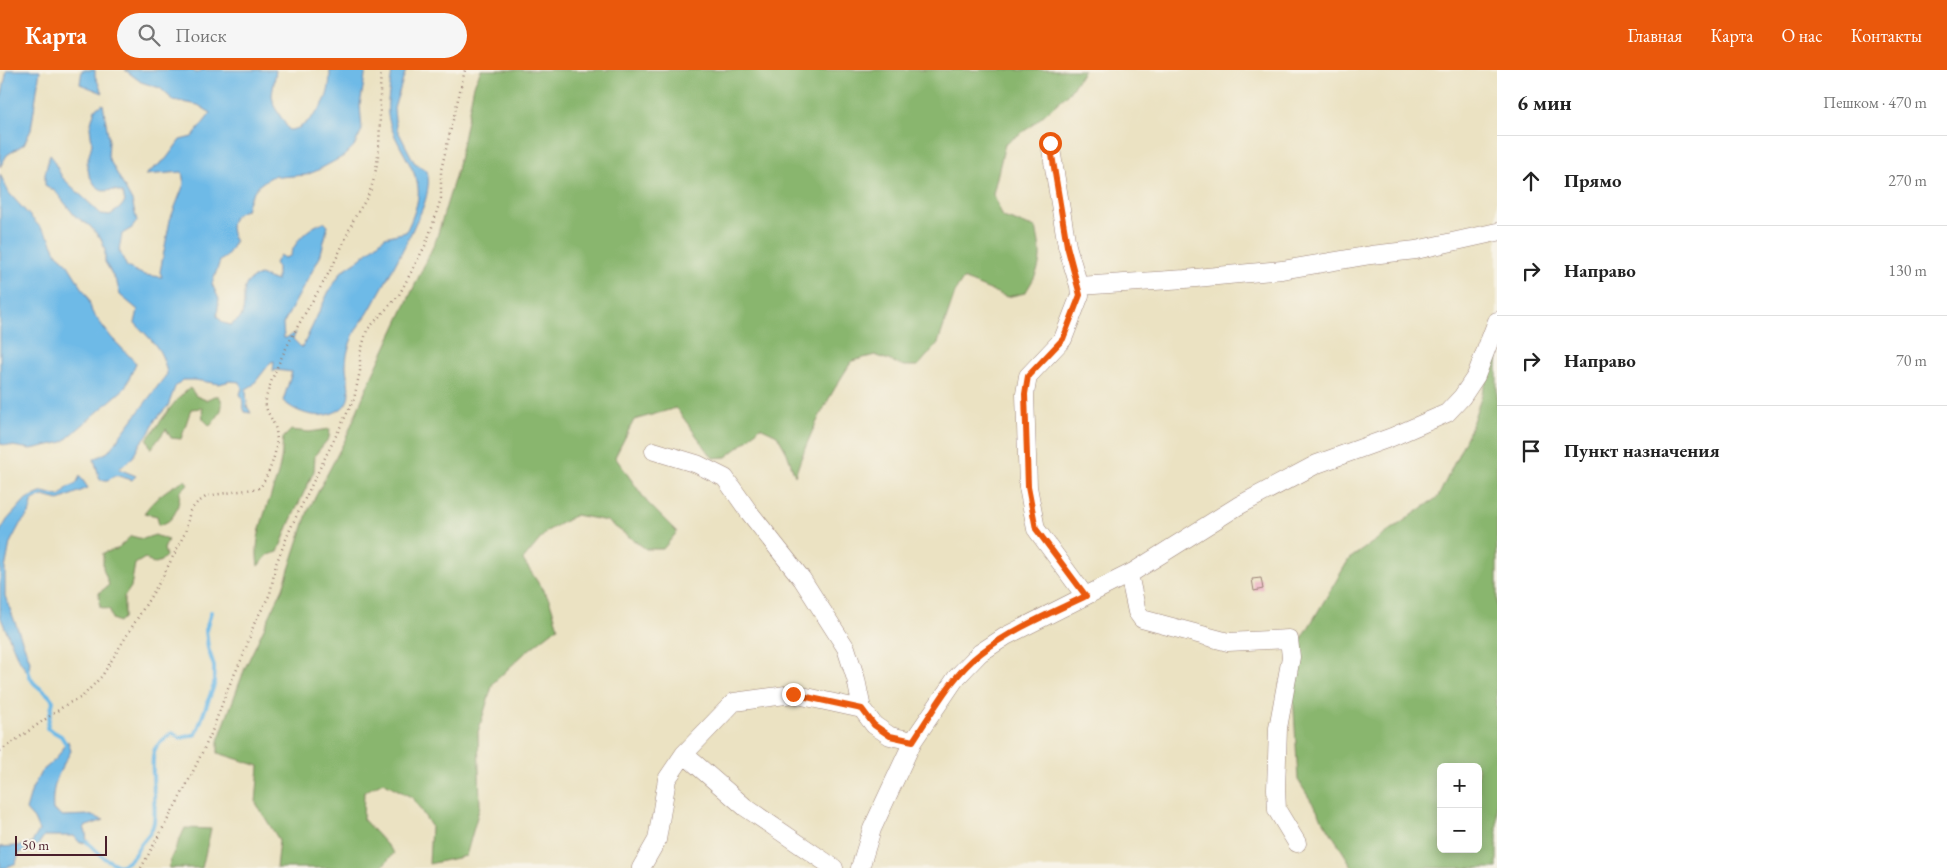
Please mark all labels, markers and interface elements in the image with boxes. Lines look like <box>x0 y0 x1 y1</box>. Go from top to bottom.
search box <box>117 13 467 58</box>
text: Карта <box>25 20 87 51</box>
icon: search <box>135 21 163 49</box>
text: Поиск <box>175 23 227 48</box>
text: Главная <box>1628 24 1682 47</box>
text: Карта <box>1710 24 1753 47</box>
text: О нас <box>1781 24 1823 47</box>
text: Контакты <box>1851 24 1922 47</box>
text: 6 мин <box>1517 89 1572 116</box>
text: Пешком · 470 m <box>1823 92 1927 113</box>
route start <box>1039 132 1062 155</box>
icon: ahead <box>1517 167 1545 195</box>
text: Прямо <box>1564 168 1622 193</box>
text: 270 m <box>1888 170 1927 191</box>
icon: right <box>1517 257 1545 285</box>
text: Направо <box>1564 258 1636 283</box>
text: 130 m <box>1888 260 1927 281</box>
icon: right <box>1517 347 1545 375</box>
text: Направо <box>1564 348 1636 373</box>
text: 70 m <box>1896 350 1927 371</box>
icon: arrive <box>1517 437 1545 465</box>
text: Пункт назначения <box>1564 438 1720 463</box>
route end <box>782 683 805 706</box>
map controls <box>1437 763 1482 853</box>
button: + <box>1437 763 1482 808</box>
button: − <box>1437 808 1482 853</box>
scale bar <box>15 833 108 856</box>
text: 50 m <box>22 836 49 854</box>

